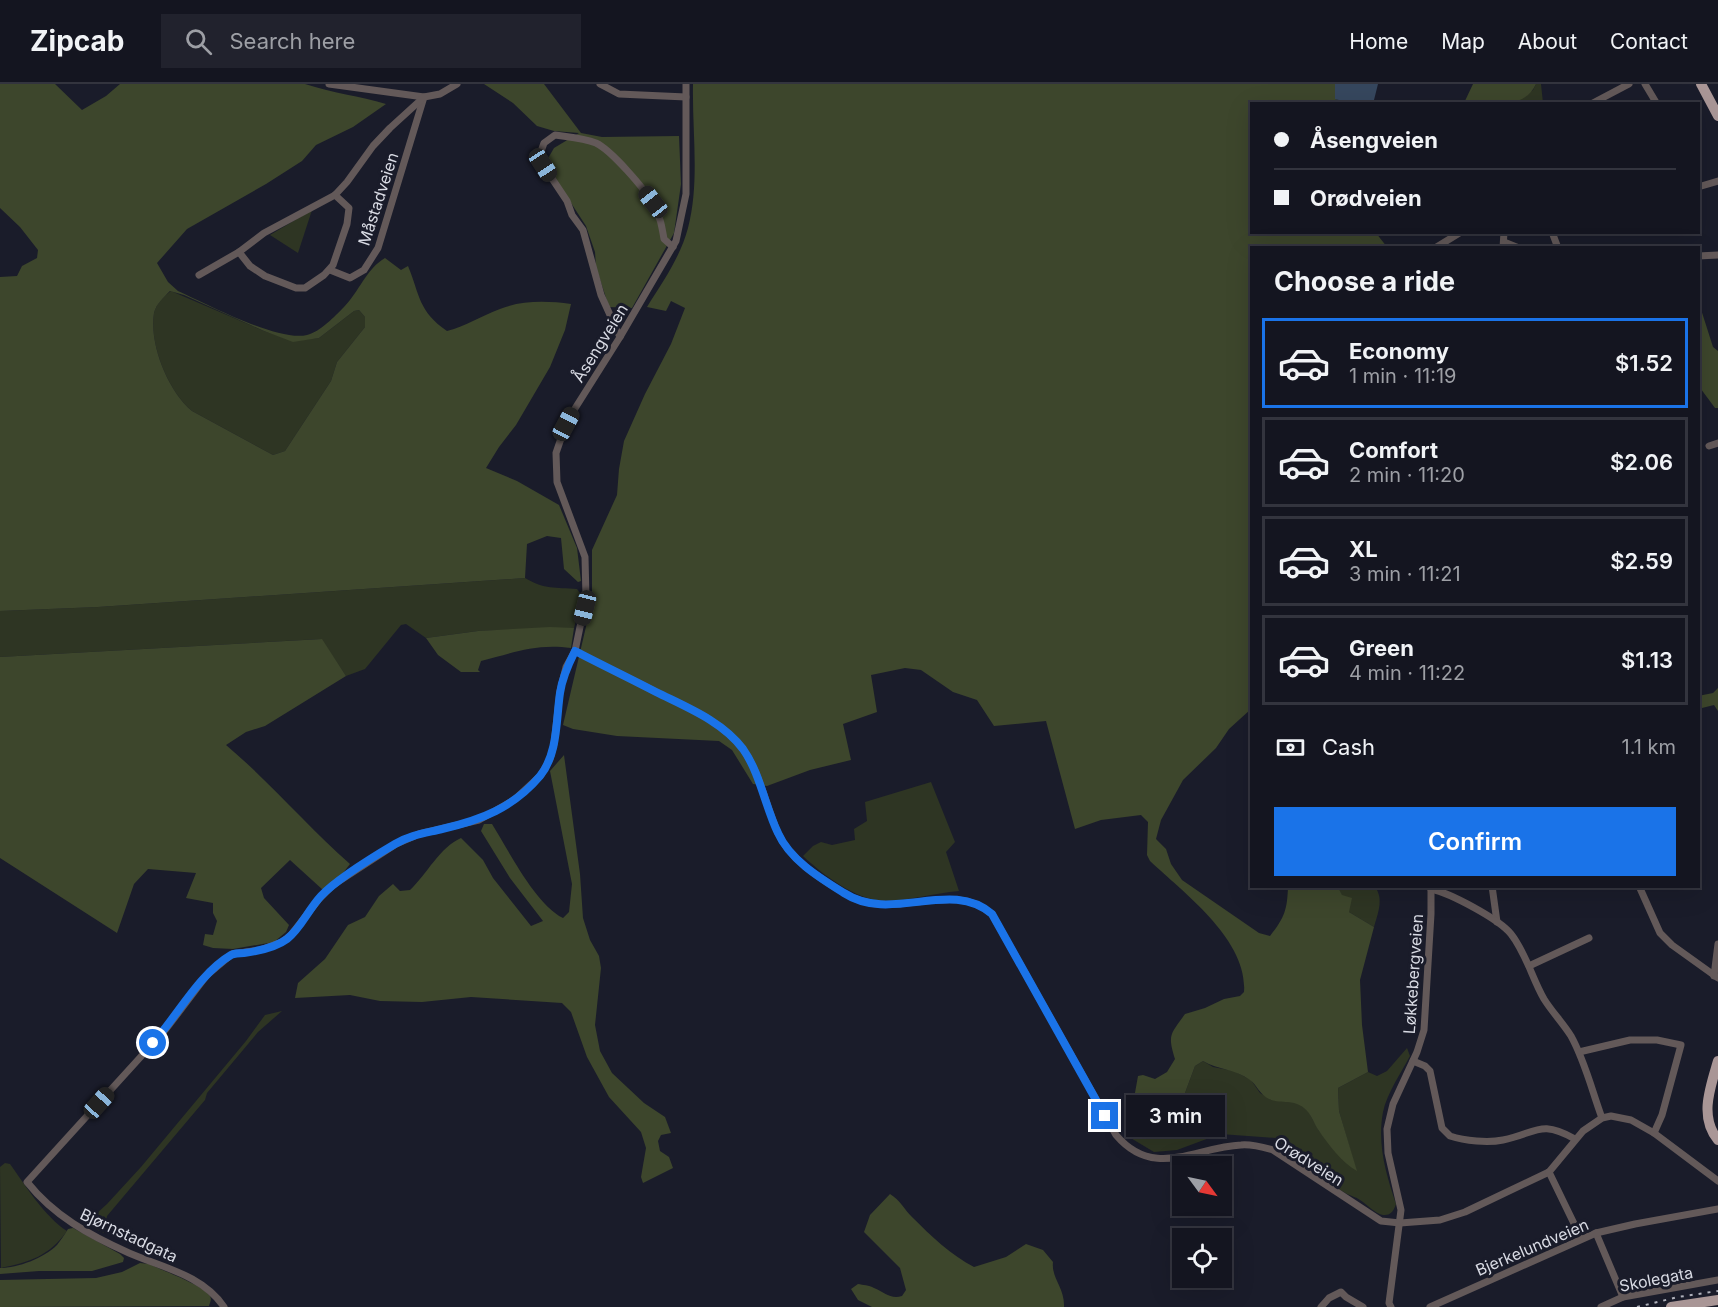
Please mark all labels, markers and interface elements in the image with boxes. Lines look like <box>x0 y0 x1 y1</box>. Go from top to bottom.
search box <box>161 14 581 68</box>
text: Zipcab <box>30 24 125 58</box>
icon: search <box>182 25 215 58</box>
text: Search here <box>230 28 355 54</box>
text: Home <box>1349 29 1408 54</box>
text: Map <box>1441 29 1485 54</box>
text: About <box>1518 29 1577 54</box>
text: Contact <box>1610 29 1688 54</box>
text: Åsengveien <box>1310 127 1438 153</box>
car <box>526 145 560 185</box>
street label: Måstadveien <box>354 150 402 248</box>
car <box>635 182 671 222</box>
text: Orødveien <box>1310 185 1422 211</box>
text: Choose a ride <box>1274 265 1455 298</box>
street label: Åsengveien <box>568 300 632 386</box>
icon: car <box>1277 336 1331 390</box>
text: Economy <box>1349 338 1449 364</box>
text: $1.52 <box>1615 350 1673 376</box>
text: 1 min · 11:19 <box>1349 364 1457 388</box>
car <box>550 404 582 444</box>
icon: car <box>1277 435 1331 489</box>
text: Comfort <box>1349 437 1438 463</box>
text: $2.06 <box>1610 449 1673 475</box>
text: 2 min · 11:20 <box>1349 463 1465 487</box>
icon: car <box>1277 534 1331 588</box>
text: XL <box>1349 536 1378 562</box>
text: $2.59 <box>1610 548 1673 574</box>
text: 3 min · 11:21 <box>1349 562 1461 586</box>
car <box>572 588 598 628</box>
icon: car <box>1277 633 1331 687</box>
text: Green <box>1349 635 1414 661</box>
text: $1.13 <box>1621 647 1673 673</box>
text: 4 min · 11:22 <box>1349 661 1465 685</box>
icon: cash <box>1274 731 1307 764</box>
text: Cash <box>1322 734 1375 760</box>
text: 1.1 km <box>1622 735 1676 759</box>
button: Confirm <box>1274 807 1676 876</box>
street label: Løkkebergveien <box>1399 913 1427 1035</box>
route start <box>139 1029 166 1056</box>
car <box>80 1084 118 1122</box>
callout: 3 min <box>1126 1095 1225 1137</box>
route end <box>1091 1102 1118 1129</box>
text: 3 min <box>1149 1104 1202 1128</box>
street label: Orødveien <box>1271 1132 1347 1190</box>
north arrow <box>1172 1156 1232 1216</box>
map controls <box>1172 1156 1232 1288</box>
street label: Bjørnstadgata <box>77 1204 181 1266</box>
street label: Bjerkelundveien <box>1472 1214 1592 1280</box>
button: locate <box>1172 1228 1232 1288</box>
street label: Skolegata <box>1617 1262 1695 1296</box>

